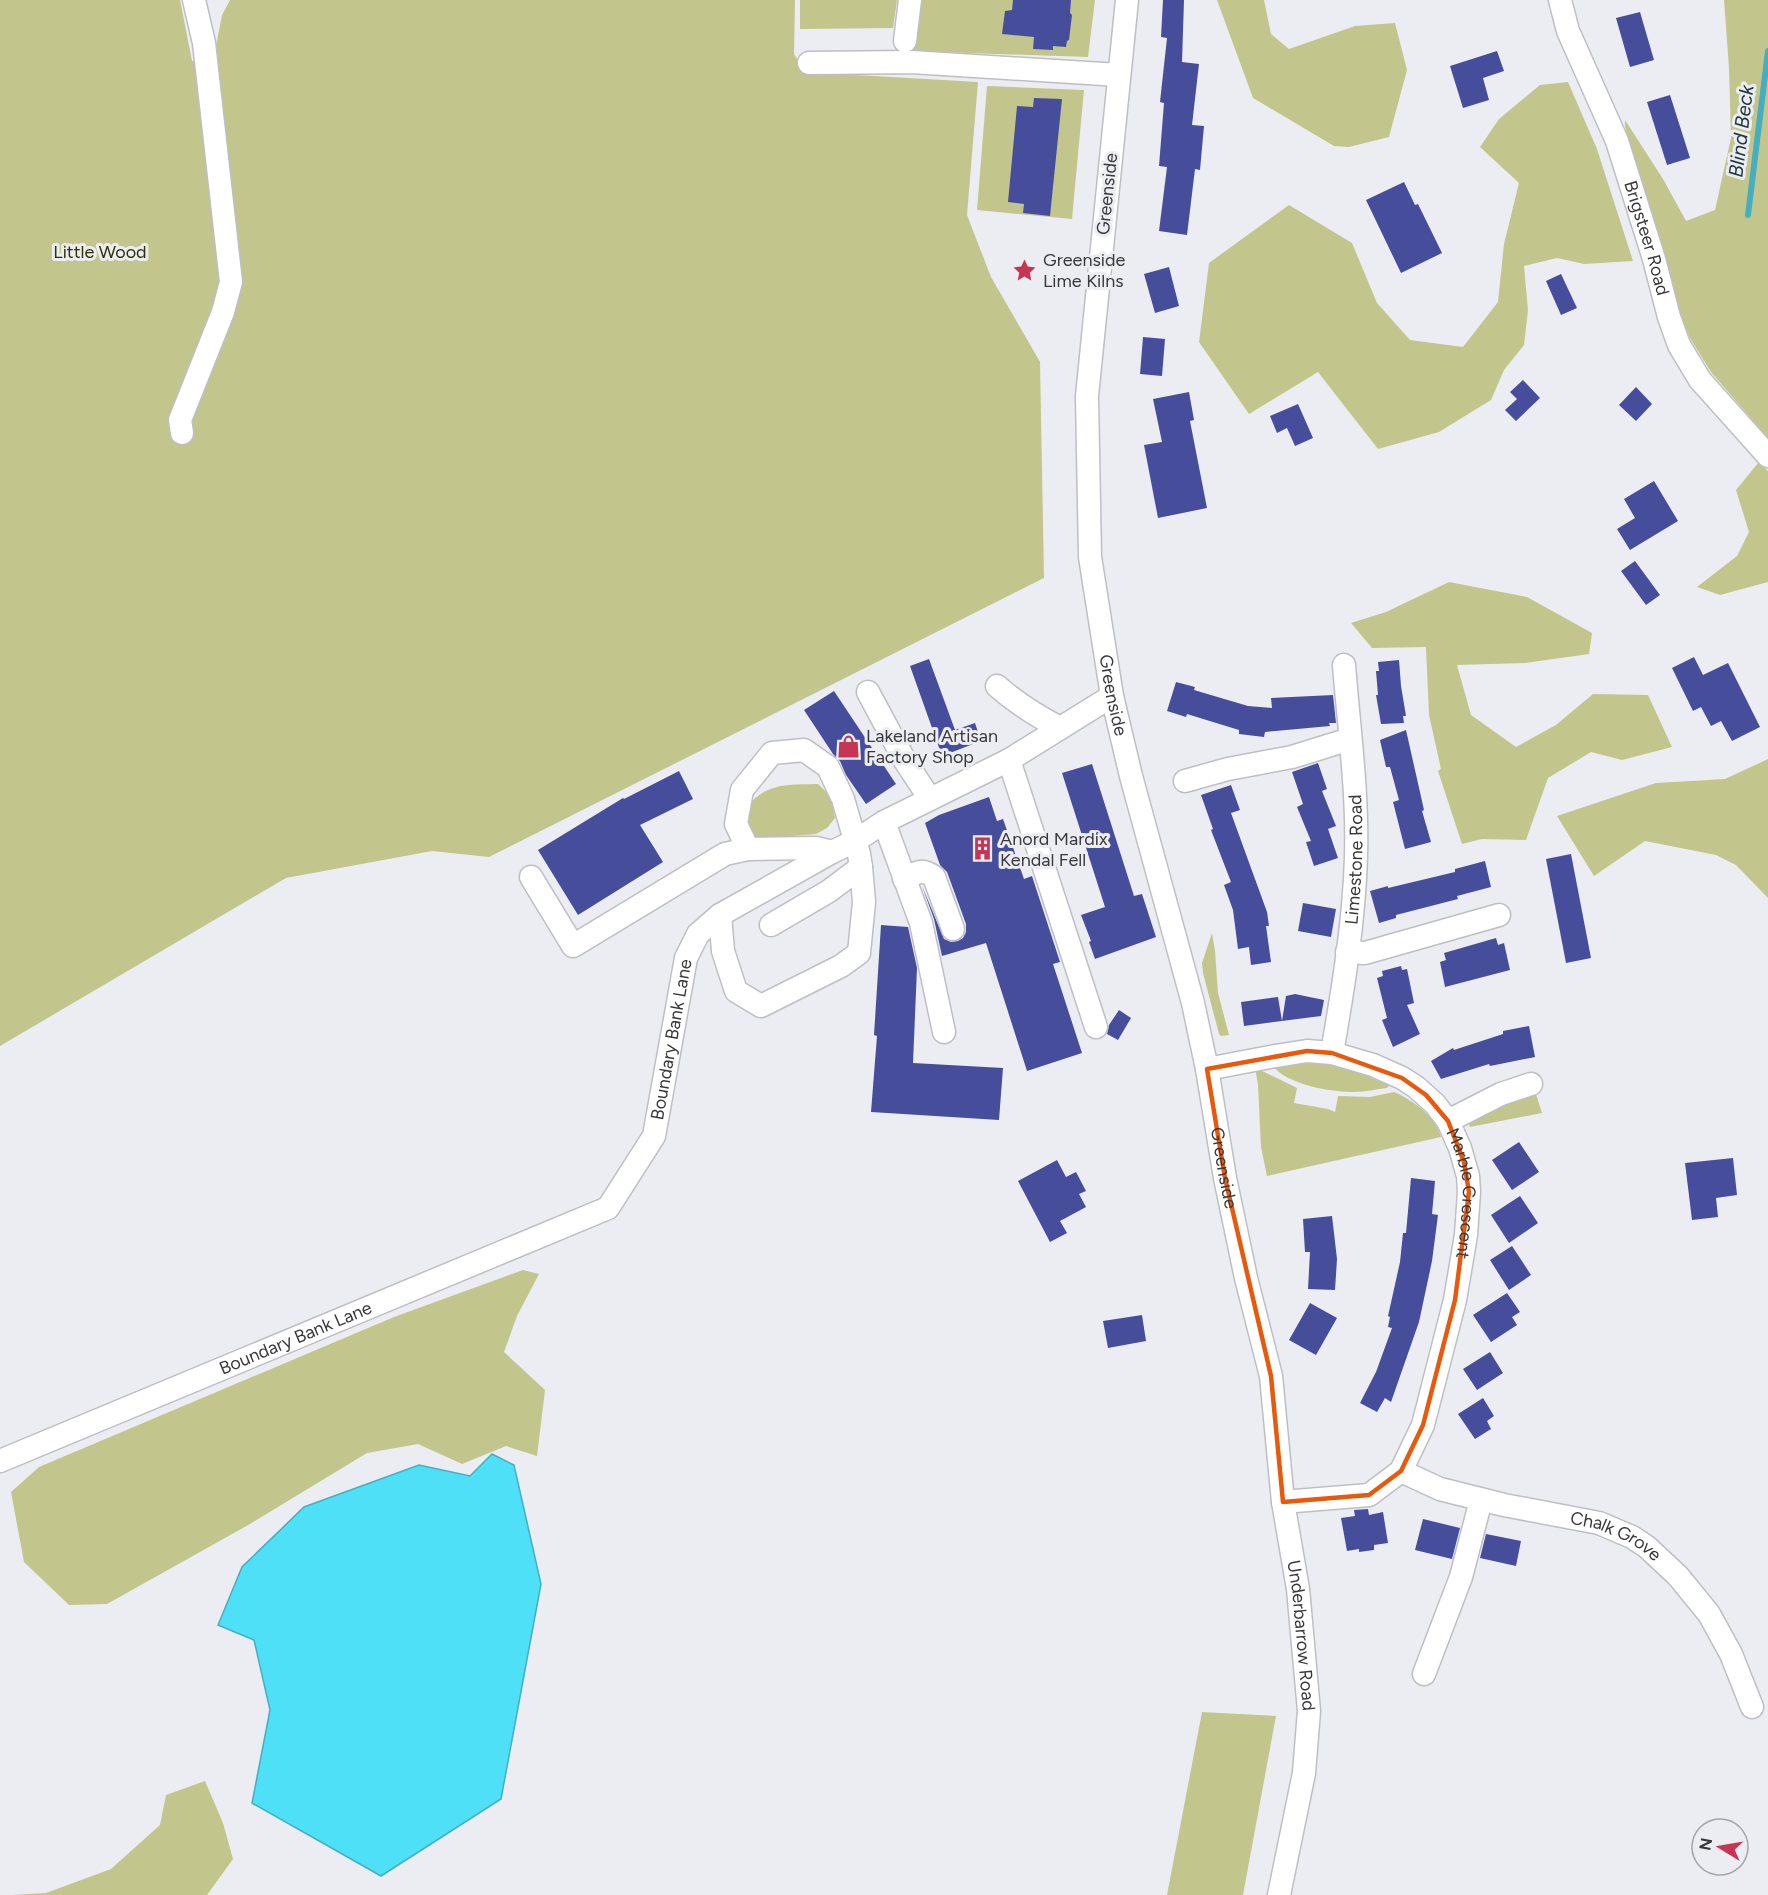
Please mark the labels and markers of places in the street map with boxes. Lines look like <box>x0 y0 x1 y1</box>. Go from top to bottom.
place label: Greenside Lime Kilns <box>1043 249 1126 292</box>
place icon: Greenside Lime Kilns <box>1012 257 1038 283</box>
place label: Lakeland Artisan Factory Shop <box>866 725 998 768</box>
shop icon: Lakeland Artisan Factory Shop <box>835 733 861 759</box>
place label: Anord Mardix Kendal Fell <box>1000 828 1108 871</box>
building icon: Anord Mardix Kendal Fell <box>969 836 995 862</box>

